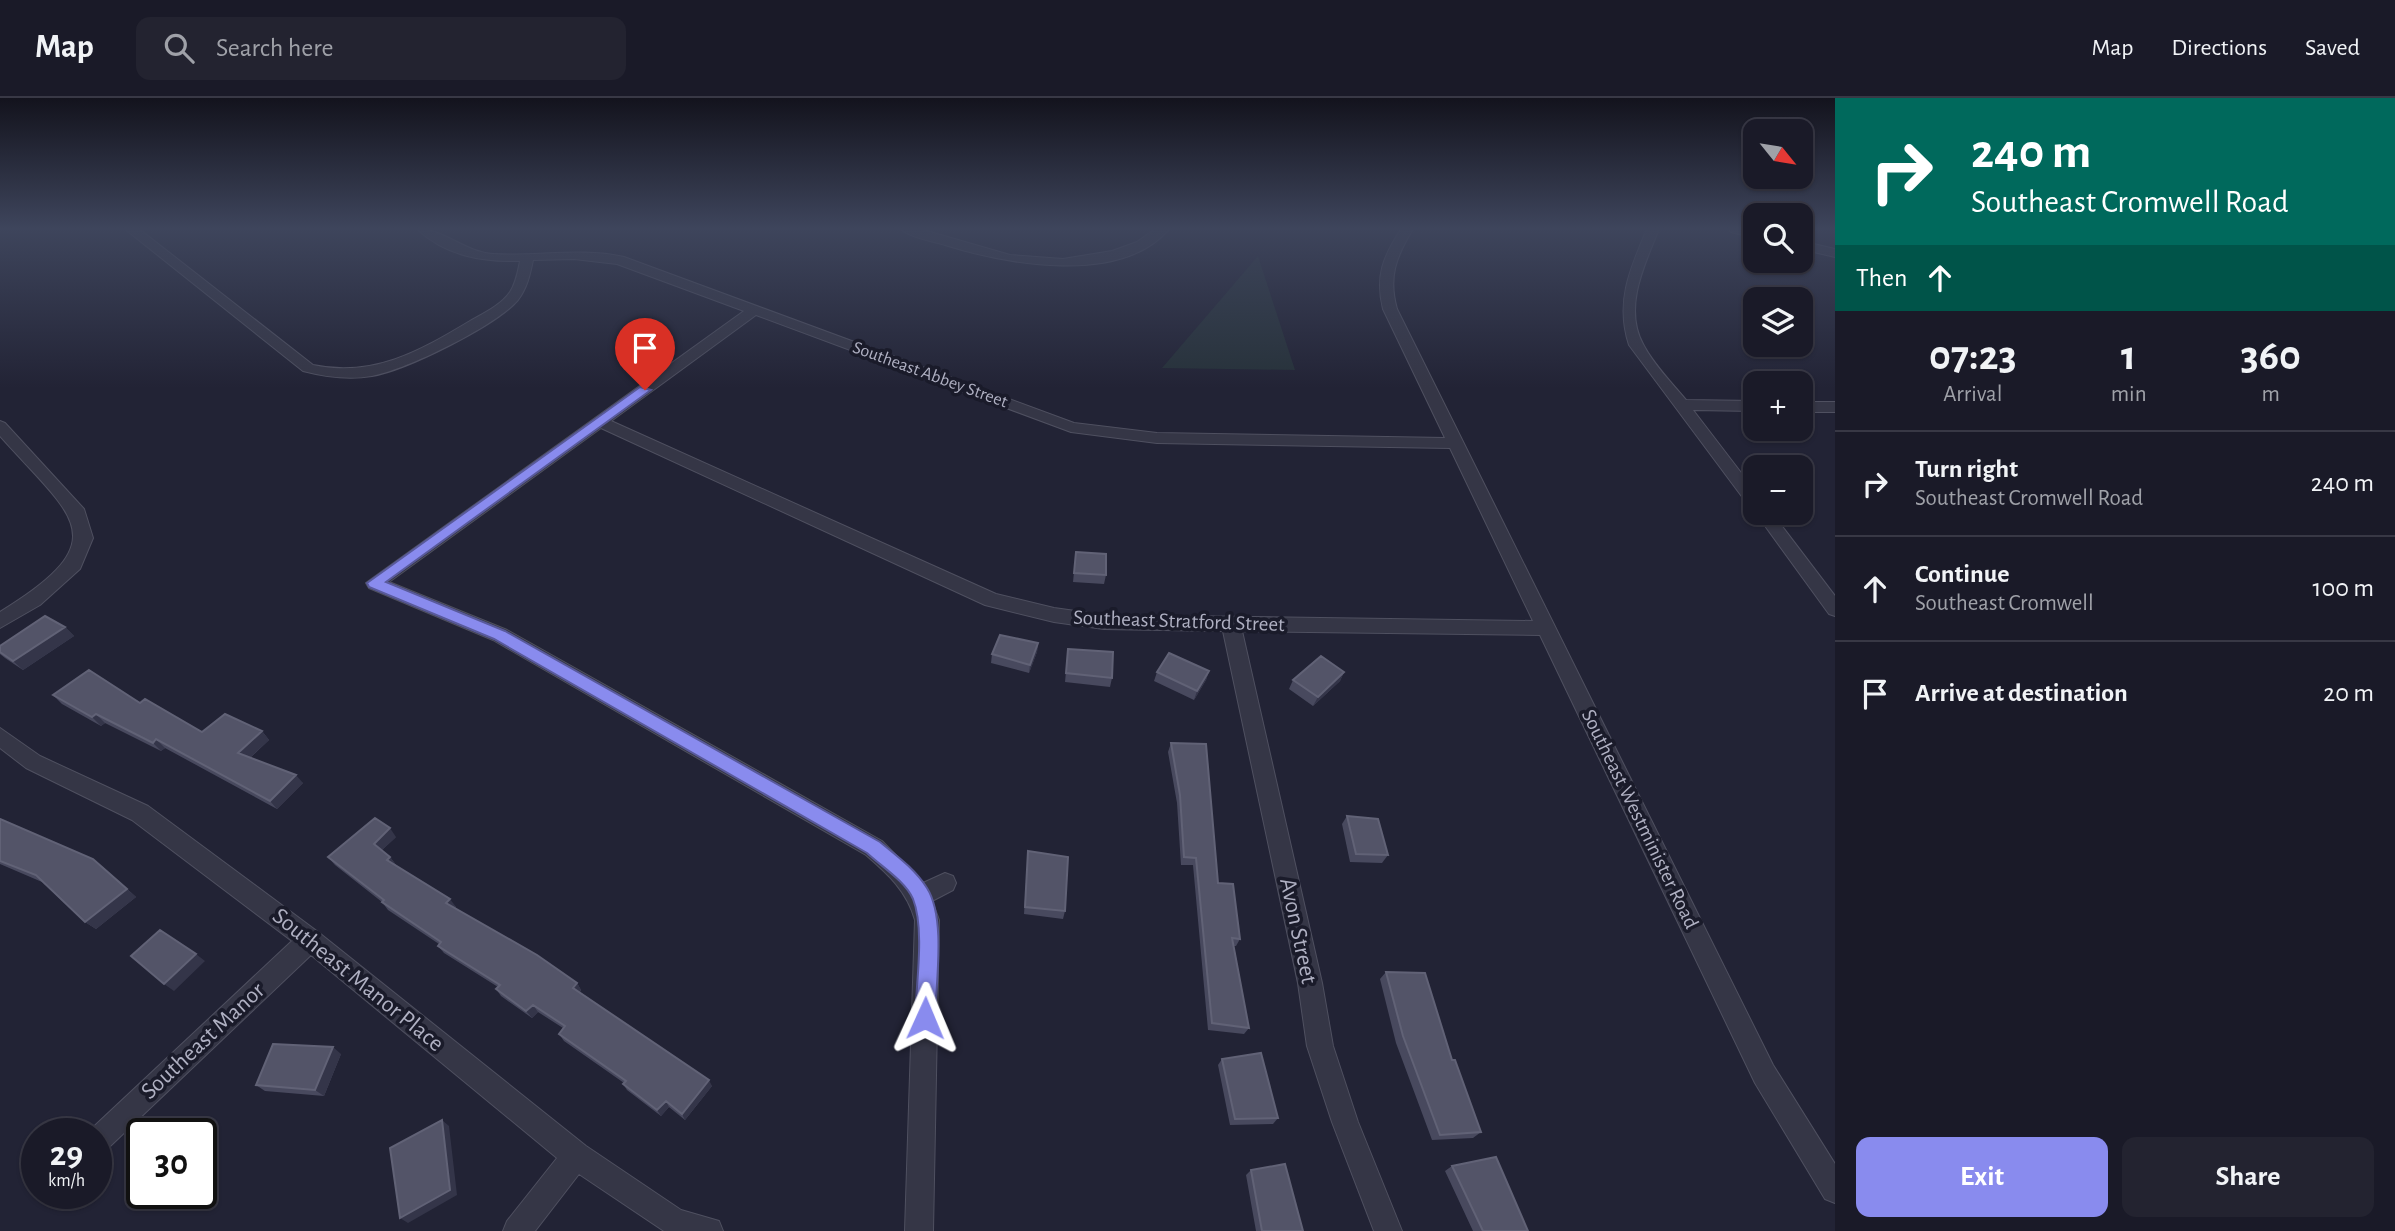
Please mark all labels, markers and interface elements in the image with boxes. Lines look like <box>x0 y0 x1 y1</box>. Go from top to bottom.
search box <box>136 17 626 80</box>
icon: search <box>160 29 198 67</box>
text: Map <box>35 31 94 64</box>
text: Search here <box>216 35 334 61</box>
text: Map <box>2091 36 2133 60</box>
text: Directions <box>2171 36 2267 60</box>
text: Saved <box>2305 36 2360 60</box>
north arrow <box>1743 119 1813 189</box>
map controls <box>1743 119 1813 525</box>
icon: right <box>1856 126 1947 217</box>
text: 240 m <box>1971 128 2091 177</box>
text: Southeast Cromwell Road <box>1971 186 2289 218</box>
button: search <box>1743 203 1813 273</box>
icon: ahead <box>1921 259 1959 297</box>
text: Then <box>1856 265 1907 291</box>
button: layers <box>1743 287 1813 357</box>
pin <box>615 318 675 390</box>
icon: arrive <box>626 329 664 367</box>
text: 07:23 <box>1929 335 2017 377</box>
text: 1 <box>2121 335 2136 377</box>
text: 360 <box>2241 335 2301 377</box>
street label: Southeast Abbey Street <box>850 339 1010 411</box>
button: + <box>1743 371 1813 441</box>
text: Arrival <box>1943 383 2002 406</box>
text: min <box>2111 383 2147 406</box>
text: m <box>2262 383 2280 406</box>
button: − <box>1743 455 1813 525</box>
text: Turn right <box>1915 456 2018 482</box>
icon: right <box>1856 465 1894 503</box>
text: 240 m <box>2311 470 2374 496</box>
text: Southeast Cromwell Road <box>1915 487 2143 510</box>
text: Continue <box>1915 561 2010 587</box>
icon: ahead <box>1856 570 1894 608</box>
text: 100 m <box>2313 575 2374 601</box>
text: Southeast Cromwell <box>1915 592 2094 615</box>
street label: Southeast Stratford Street <box>1073 607 1285 635</box>
icon: arrive <box>1856 675 1894 713</box>
text: Arrive at destination <box>1915 680 2128 706</box>
text: 20 m <box>2323 680 2374 706</box>
street label: Southeast Westminister Road <box>1578 706 1702 932</box>
street label: Avon Street <box>1275 876 1321 986</box>
street label: Southeast Manor Place <box>268 904 448 1056</box>
street label: Southeast Manor <box>137 978 269 1104</box>
position arrow <box>888 981 962 1055</box>
speed limit sign: 30 <box>126 1118 217 1209</box>
text: 29 <box>50 1137 83 1172</box>
button: Exit <box>1856 1137 2108 1217</box>
button: Share <box>2122 1137 2374 1217</box>
text: km/h <box>48 1172 85 1190</box>

